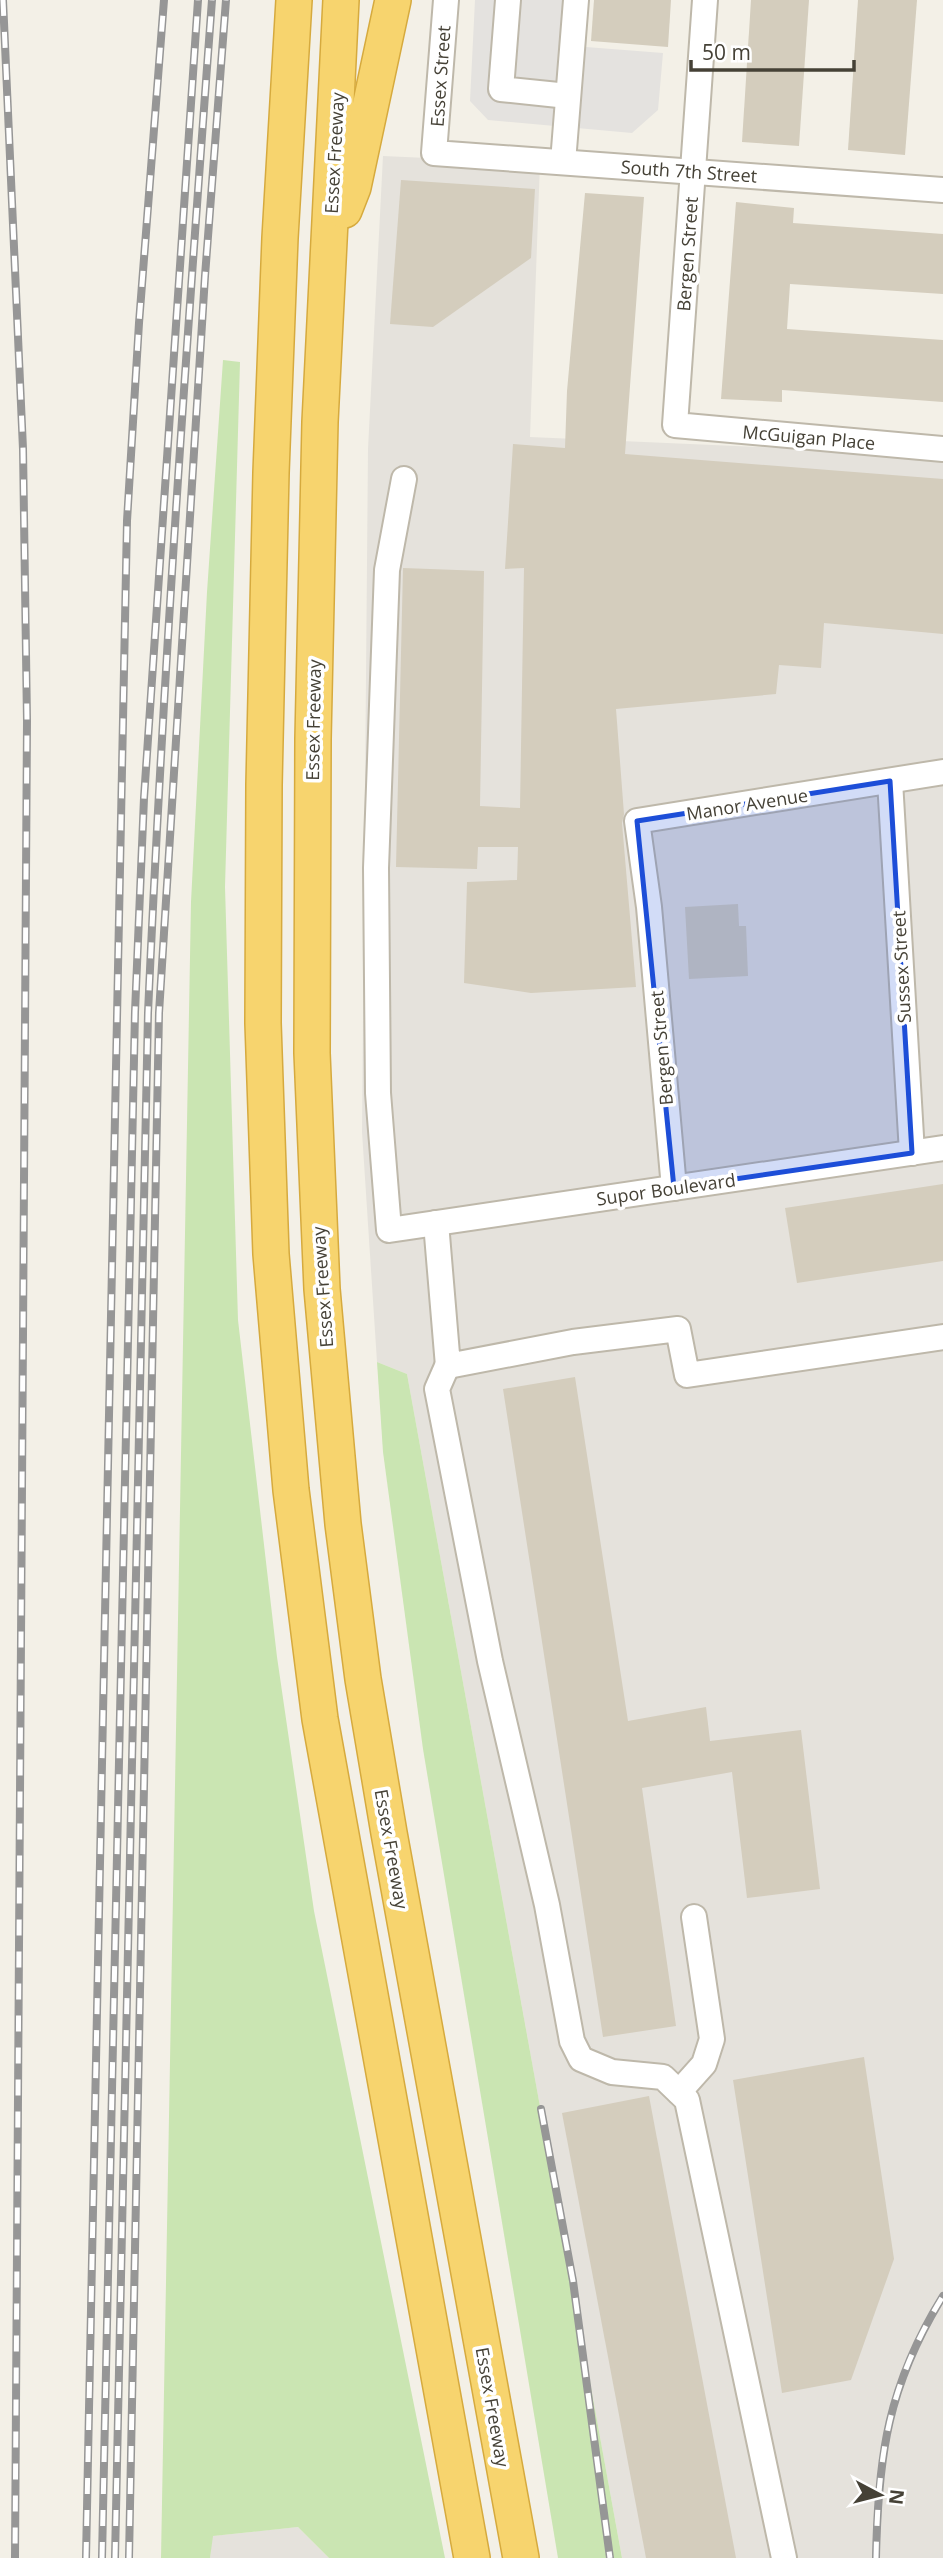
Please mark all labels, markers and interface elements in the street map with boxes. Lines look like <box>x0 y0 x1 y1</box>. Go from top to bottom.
street label: Essex Street <box>424 24 456 128</box>
scale bar <box>691 28 854 72</box>
text: 50 m <box>702 38 751 66</box>
street label: Essex Freeway <box>319 91 349 214</box>
street label: South 7th Street <box>620 154 758 188</box>
street label: Bergen Street <box>671 196 703 312</box>
street label: McGuigan Place <box>742 419 876 455</box>
street label: Essex Freeway <box>300 658 326 781</box>
street label: Manor Avenue <box>684 783 810 825</box>
street label: Sussex Street <box>886 910 916 1024</box>
street label: Bergen Street <box>644 990 678 1106</box>
street label: Supor Boulevard <box>595 1167 737 1211</box>
street label: Essex Freeway <box>306 1225 338 1348</box>
street label: Essex Freeway <box>370 1787 415 1912</box>
street label: Essex Freeway <box>471 2345 516 2470</box>
north arrow <box>845 2460 915 2530</box>
text: N <box>883 2488 911 2506</box>

